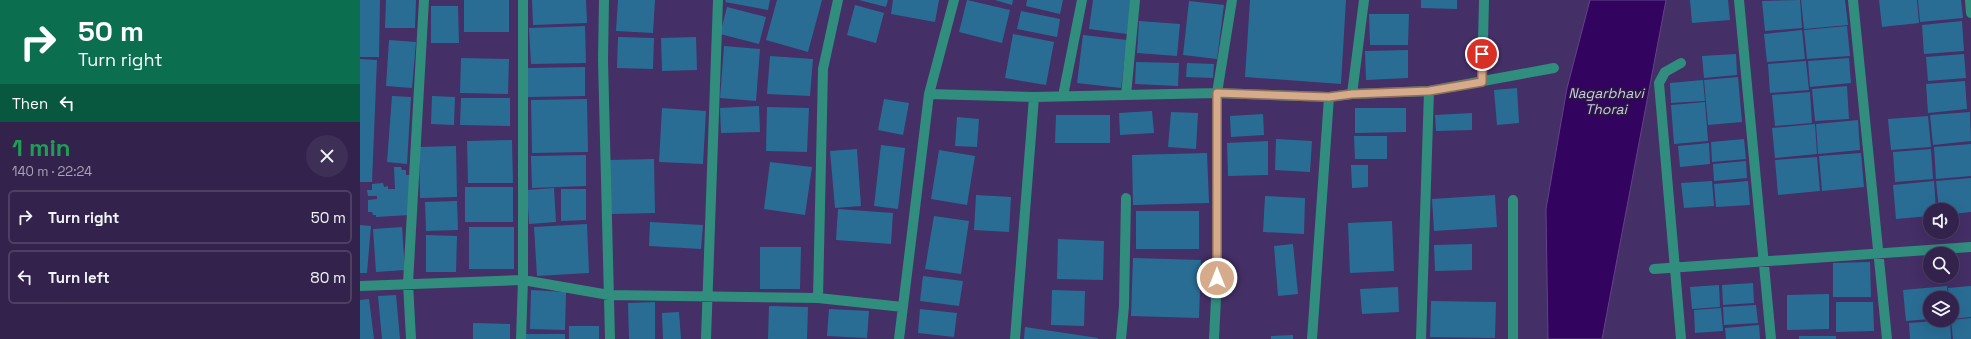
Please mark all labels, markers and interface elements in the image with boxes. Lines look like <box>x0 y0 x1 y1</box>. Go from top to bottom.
text: 50 m <box>78 13 144 49</box>
icon: right <box>12 16 64 68</box>
pin <box>1465 37 1499 71</box>
icon: arrive <box>1471 43 1493 65</box>
text: Turn right <box>78 48 162 71</box>
water label: Nagarbhavi Thorai <box>1568 84 1645 118</box>
icon: left <box>56 92 78 114</box>
text: Then <box>12 94 48 113</box>
text: 1 min <box>12 132 71 163</box>
button: close <box>306 135 348 177</box>
text: 140 m · 22:24 <box>12 163 92 180</box>
map controls <box>1923 203 1959 327</box>
button: sound <box>1923 203 1959 239</box>
icon: right <box>14 206 36 228</box>
text: Turn right <box>48 208 119 227</box>
text: 50 m <box>311 208 346 227</box>
button: search <box>1923 247 1959 283</box>
position arrow <box>1196 257 1238 299</box>
icon: left <box>14 266 36 288</box>
text: Turn left <box>48 268 110 287</box>
text: 80 m <box>310 268 346 287</box>
button: layers <box>1923 291 1959 327</box>

